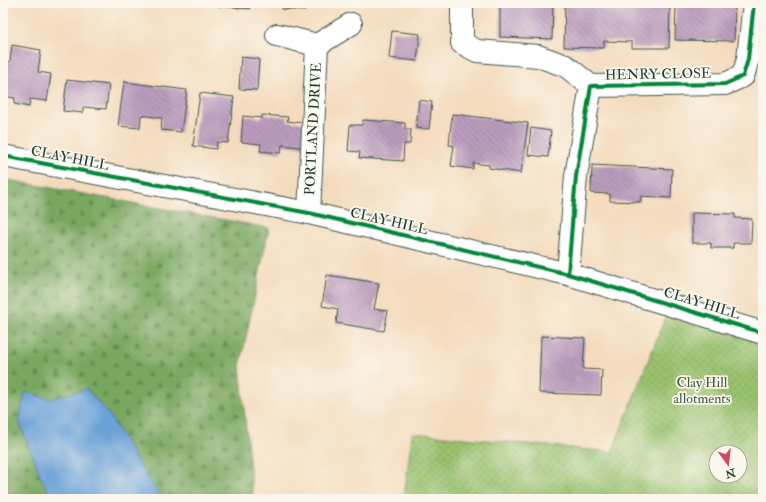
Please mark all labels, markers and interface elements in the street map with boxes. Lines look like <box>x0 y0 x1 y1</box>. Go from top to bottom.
street label: PORTLAND DRIVE <box>301 62 325 196</box>
street label: HENRY CLOSE <box>605 65 711 83</box>
street label: CLAY HILL <box>30 142 110 174</box>
street label: CLAY HILL <box>349 204 429 238</box>
street label: CLAY HILL <box>662 283 742 323</box>
park label: Clay Hill allotments <box>673 374 731 407</box>
north arrow <box>708 444 748 484</box>
text: N <box>723 465 738 481</box>

